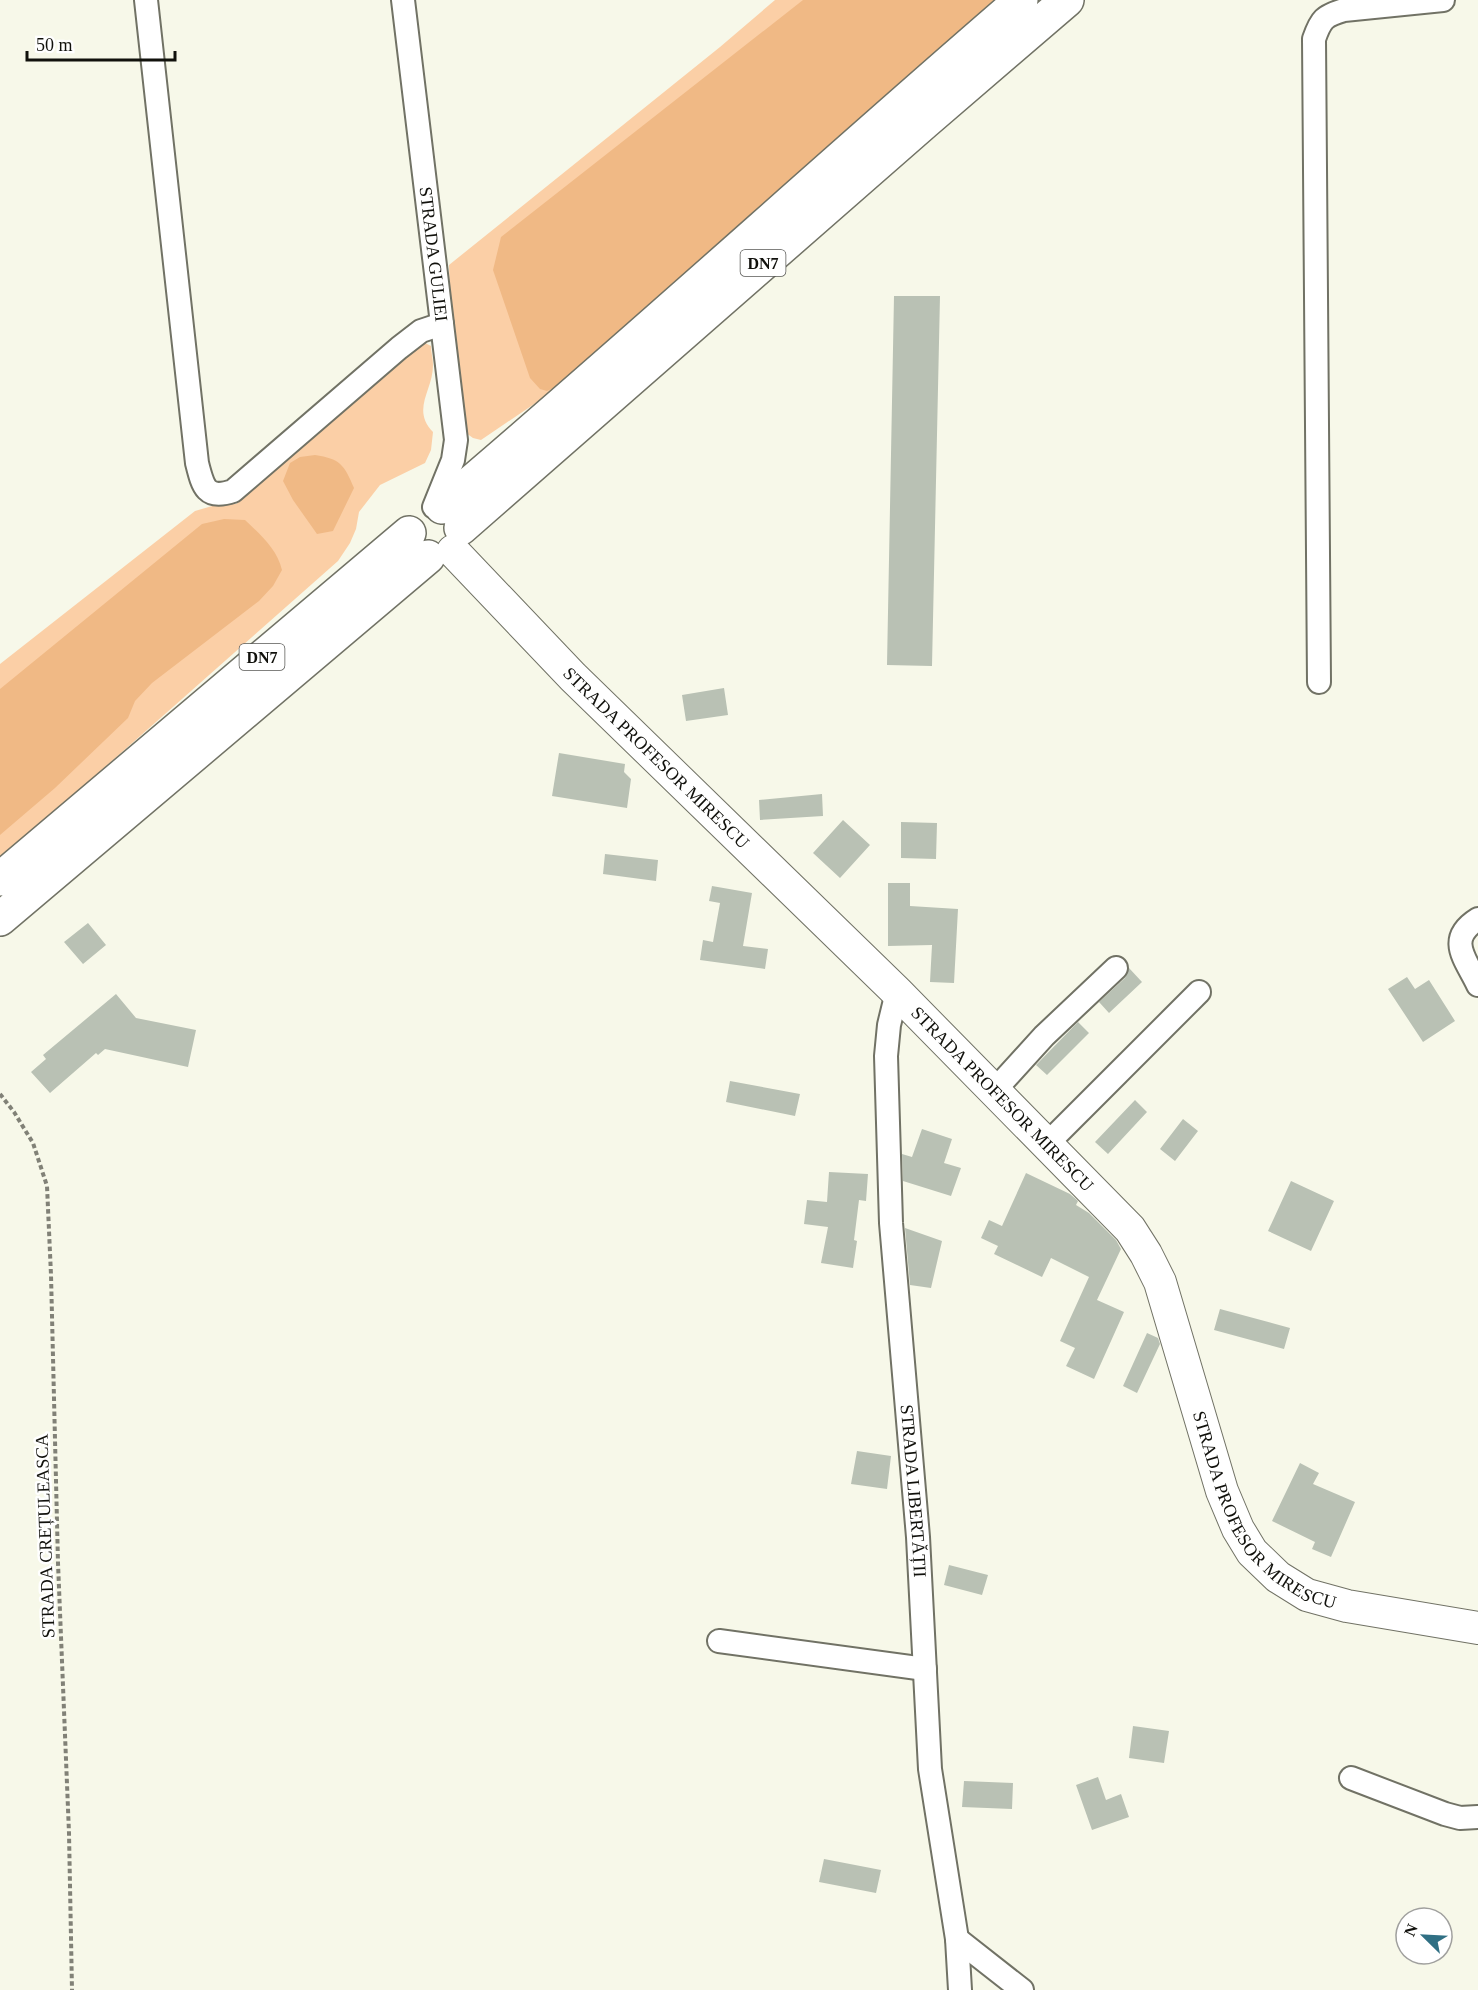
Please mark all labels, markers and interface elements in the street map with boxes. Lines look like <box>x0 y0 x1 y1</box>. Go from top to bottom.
scale bar <box>27 24 176 62</box>
text: 50 m <box>36 35 73 55</box>
street label: STRADA GULIEI <box>416 186 452 323</box>
road number: DN7 <box>740 250 786 276</box>
road number: DN7 <box>240 644 284 670</box>
street label: STRADA PROFESOR MIRESCU <box>559 663 753 853</box>
street label: STRADA PROFESOR MIRESCU <box>907 1002 1097 1196</box>
street label: STRADA LIBERTĂȚII <box>897 1404 930 1578</box>
street label: STRADA PROFESOR MIRESCU <box>1189 1409 1339 1613</box>
street label: STRADA CREȚULEASCA <box>31 1433 59 1639</box>
north arrow <box>1394 1906 1454 1966</box>
text: N <box>1401 1921 1421 1939</box>

